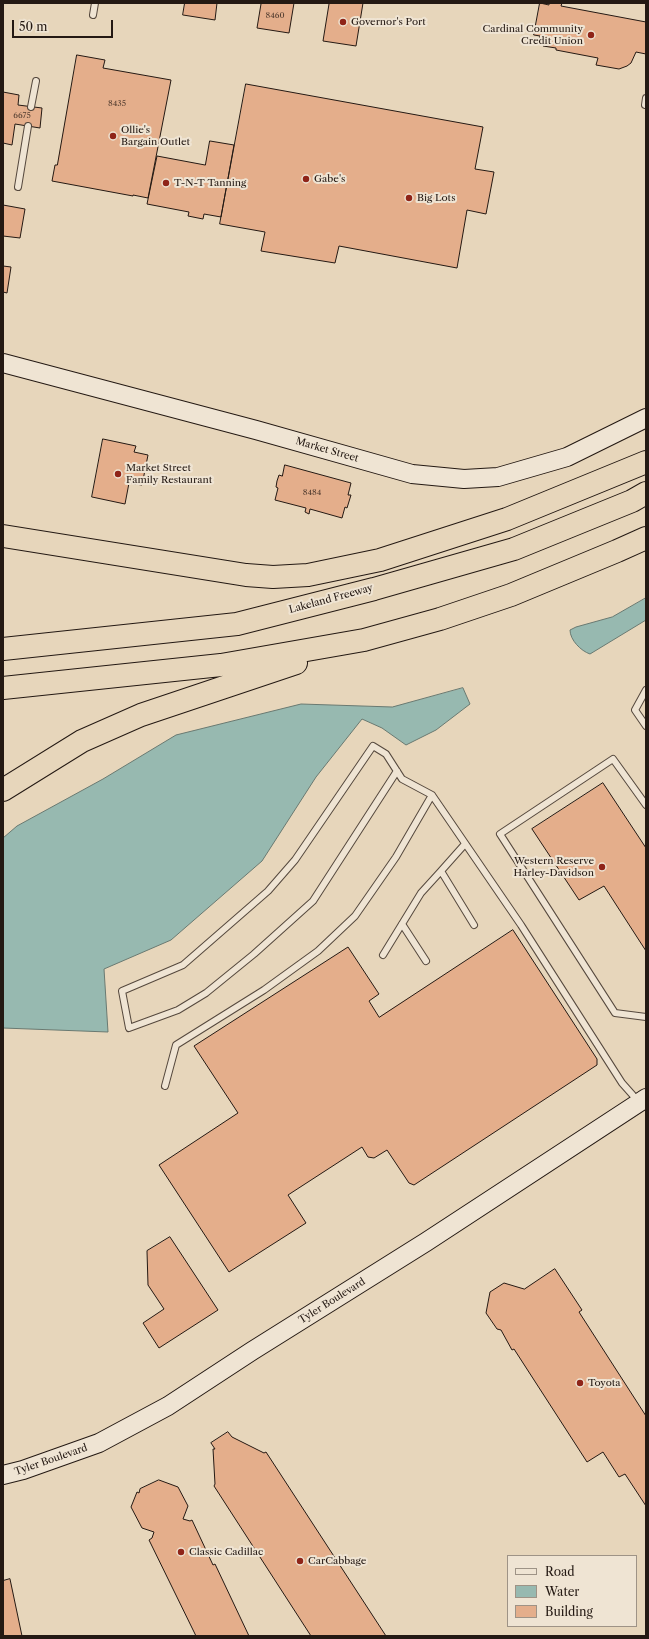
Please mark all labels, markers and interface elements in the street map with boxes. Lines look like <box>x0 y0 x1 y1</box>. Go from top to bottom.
house number: 8460 <box>265 11 285 21</box>
scale bar <box>14 12 115 38</box>
place label: Governor's Port <box>351 16 426 28</box>
marker: Governor's Port <box>338 17 348 27</box>
text: 50 m <box>19 19 48 34</box>
place label: Cardinal Community Credit Union <box>483 23 583 46</box>
marker: Cardinal Community Credit Union <box>586 30 596 40</box>
house number: 8435 <box>108 99 126 109</box>
house number: 6675 <box>13 111 31 121</box>
place label: Ollie's Bargain Outlet <box>121 124 190 148</box>
marker: Ollie's Bargain Outlet <box>108 131 118 141</box>
place label: Gabe's <box>314 173 345 185</box>
marker: Gabe's <box>301 174 311 184</box>
place label: T-N-T Tanning <box>174 177 246 189</box>
marker: T-N-T Tanning <box>161 178 171 188</box>
place label: Big Lots <box>417 192 456 204</box>
marker: Big Lots <box>404 193 414 203</box>
street label: Market Street <box>294 435 360 465</box>
place label: Market Street Family Restaurant <box>126 462 212 486</box>
marker: Market Street Family Restaurant <box>113 469 123 479</box>
house number: 8484 <box>303 488 321 498</box>
street label: Lakeland Freeway <box>288 582 374 616</box>
place label: Western Reserve Harley-Davidson <box>513 855 594 878</box>
marker: Western Reserve Harley-Davidson <box>597 862 607 872</box>
street label: Tyler Boulevard <box>296 1276 368 1326</box>
place label: Toyota <box>588 1377 621 1389</box>
marker: Toyota <box>575 1378 585 1388</box>
street label: Tyler Boulevard <box>13 1442 89 1478</box>
place label: Classic Cadillac <box>189 1546 263 1558</box>
marker: Classic Cadillac <box>176 1547 186 1557</box>
place label: CarCabbage <box>308 1555 366 1567</box>
legend <box>507 1555 637 1627</box>
marker: CarCabbage <box>295 1556 305 1566</box>
text: Road <box>545 1564 575 1579</box>
text: Water <box>545 1584 579 1599</box>
text: Building <box>545 1604 593 1619</box>

